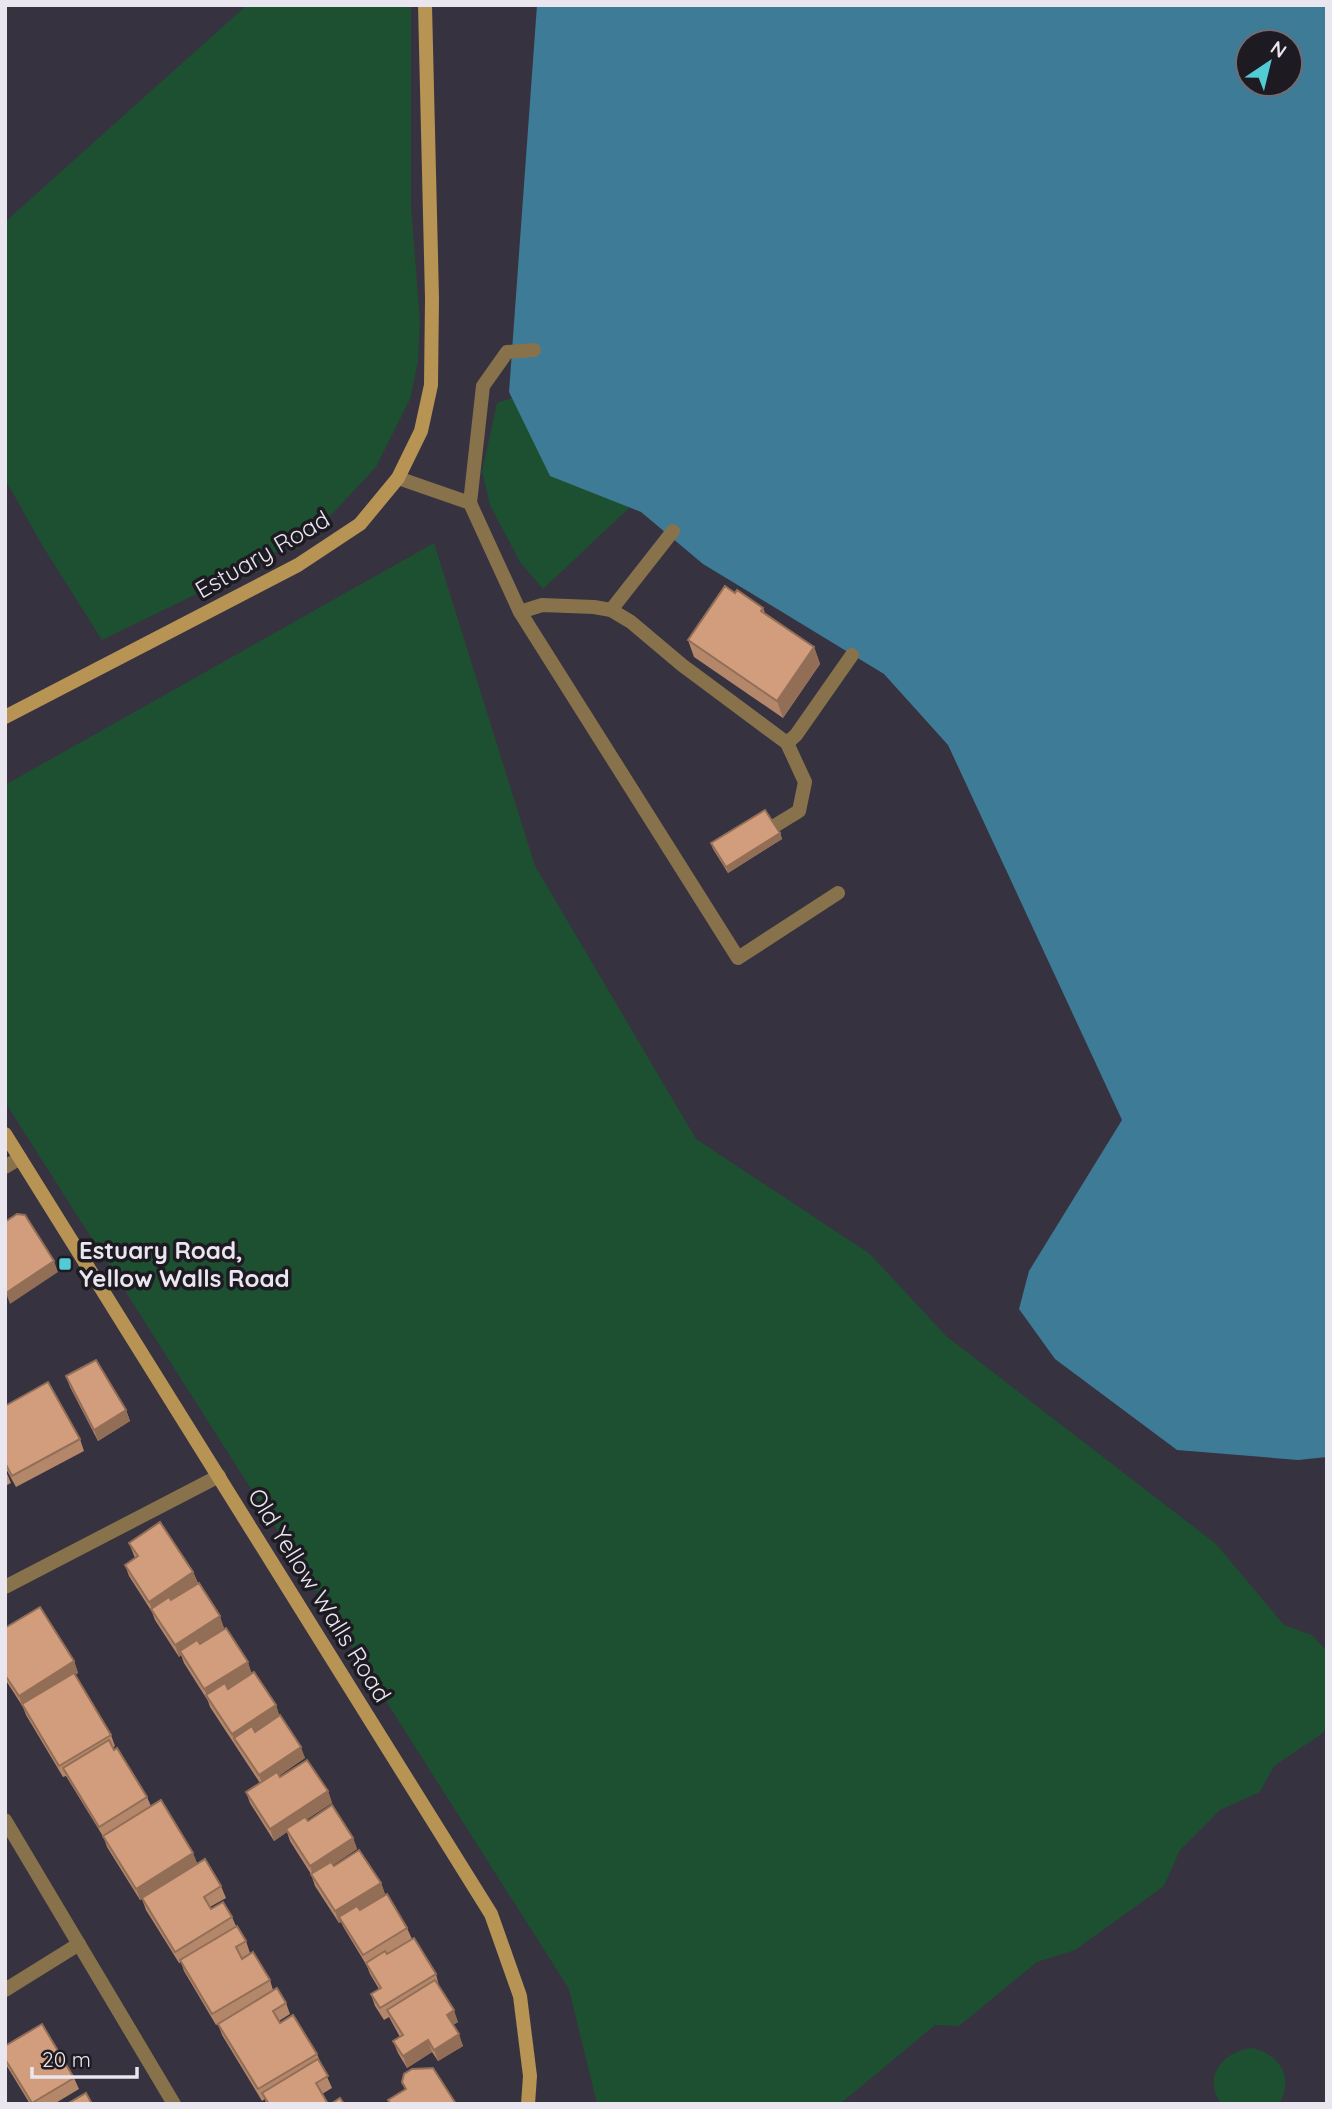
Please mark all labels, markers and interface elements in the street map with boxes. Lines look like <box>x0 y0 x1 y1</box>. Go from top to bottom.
north arrow <box>1234 28 1304 98</box>
text: N <box>1266 35 1291 63</box>
street label: Estuary Road <box>189 503 335 605</box>
place label: Estuary Road, Yellow Walls Road <box>79 1235 290 1293</box>
marker: Estuary Road, Yellow Walls Road <box>57 1256 73 1272</box>
street label: Old Yellow Walls Road <box>242 1483 398 1707</box>
scale bar <box>32 2036 136 2080</box>
text: 20 m <box>42 2046 91 2072</box>

